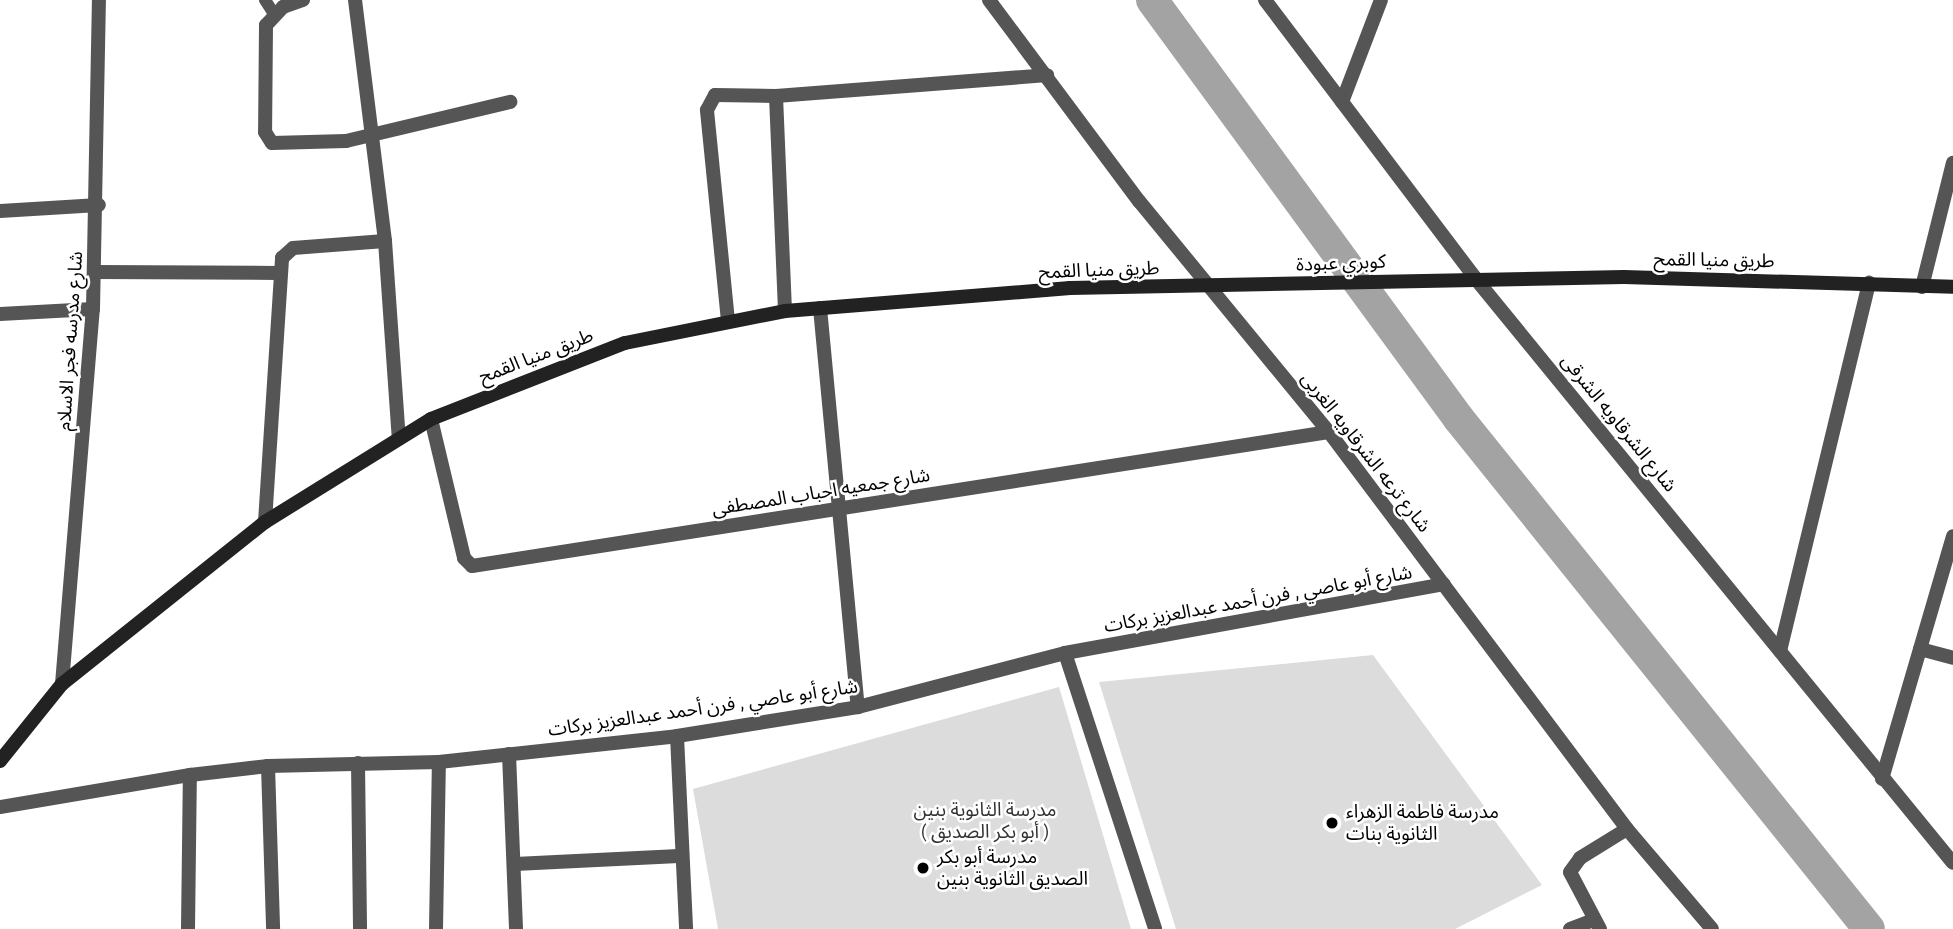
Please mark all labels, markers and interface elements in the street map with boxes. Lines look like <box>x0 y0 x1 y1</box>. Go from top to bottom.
street label: طريق منيا القمح <box>1653 248 1775 272</box>
street label: شارع مدرسه فجر الاسلام <box>52 250 88 432</box>
street label: كوبري عبودة <box>1296 250 1386 276</box>
street label: طريق منيا القمح <box>1038 256 1160 284</box>
street label: طريق منيا القمح <box>476 324 596 388</box>
street label: شارع الشرقاويه الشرقى <box>1556 349 1682 497</box>
street label: شارع ترعه الشرقاويه الغربى <box>1296 367 1436 537</box>
street label: شارع جمعيه احباب المصطفى <box>710 463 932 521</box>
street label: شارع أبو عاصي , فرن أحمد عبدالعزيز بركات <box>1102 561 1414 637</box>
street label: شارع أبو عاصي , فرن أحمد عبدالعزيز بركات <box>547 675 859 741</box>
park label: مدرسة الثانوية بنين ( أبو بكر الصديق ) <box>914 799 1056 843</box>
place label: مدرسة فاطمة الزهراء الثانوية بنات <box>1346 801 1499 845</box>
marker: مدرسة فاطمة الزهراء الثانوية بنات <box>1324 815 1340 831</box>
place label: مدرسة أبو بكر الصديق الثانوية بنين <box>937 846 1088 890</box>
marker: مدرسة أبو بكر الصديق الثانوية بنين <box>915 860 931 876</box>

